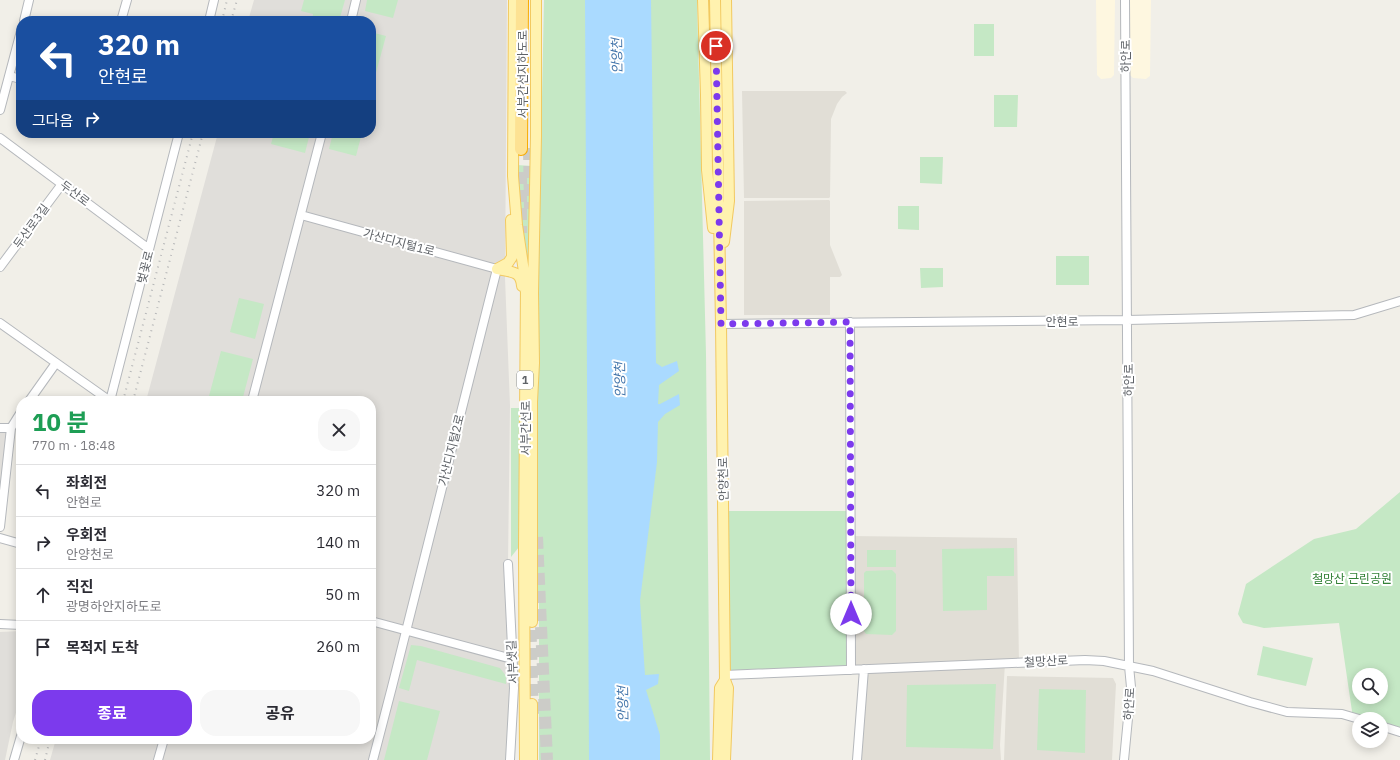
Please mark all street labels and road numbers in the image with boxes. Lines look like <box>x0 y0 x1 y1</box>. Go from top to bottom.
street label: 서부간선지하도로 <box>515 30 530 118</box>
street label: 하안로 <box>1118 39 1133 73</box>
street label: 두산로 <box>57 177 93 209</box>
street label: 두산로3길 <box>10 201 52 251</box>
street label: 가산디지털1로 <box>362 225 436 259</box>
street label: 벚꽃로 <box>134 249 156 285</box>
street label: 안현로 <box>1045 314 1079 329</box>
street label: 하안로 <box>1121 363 1136 397</box>
road number: 1 <box>517 371 533 389</box>
street label: 서부간선로 <box>518 400 533 456</box>
street label: 가산디지털2로 <box>435 413 467 487</box>
street label: 안양천로 <box>715 457 731 501</box>
street label: 서부샛길 <box>503 640 521 684</box>
street label: 철망산로 <box>1024 652 1068 670</box>
street label: 하안로 <box>1120 687 1138 721</box>

